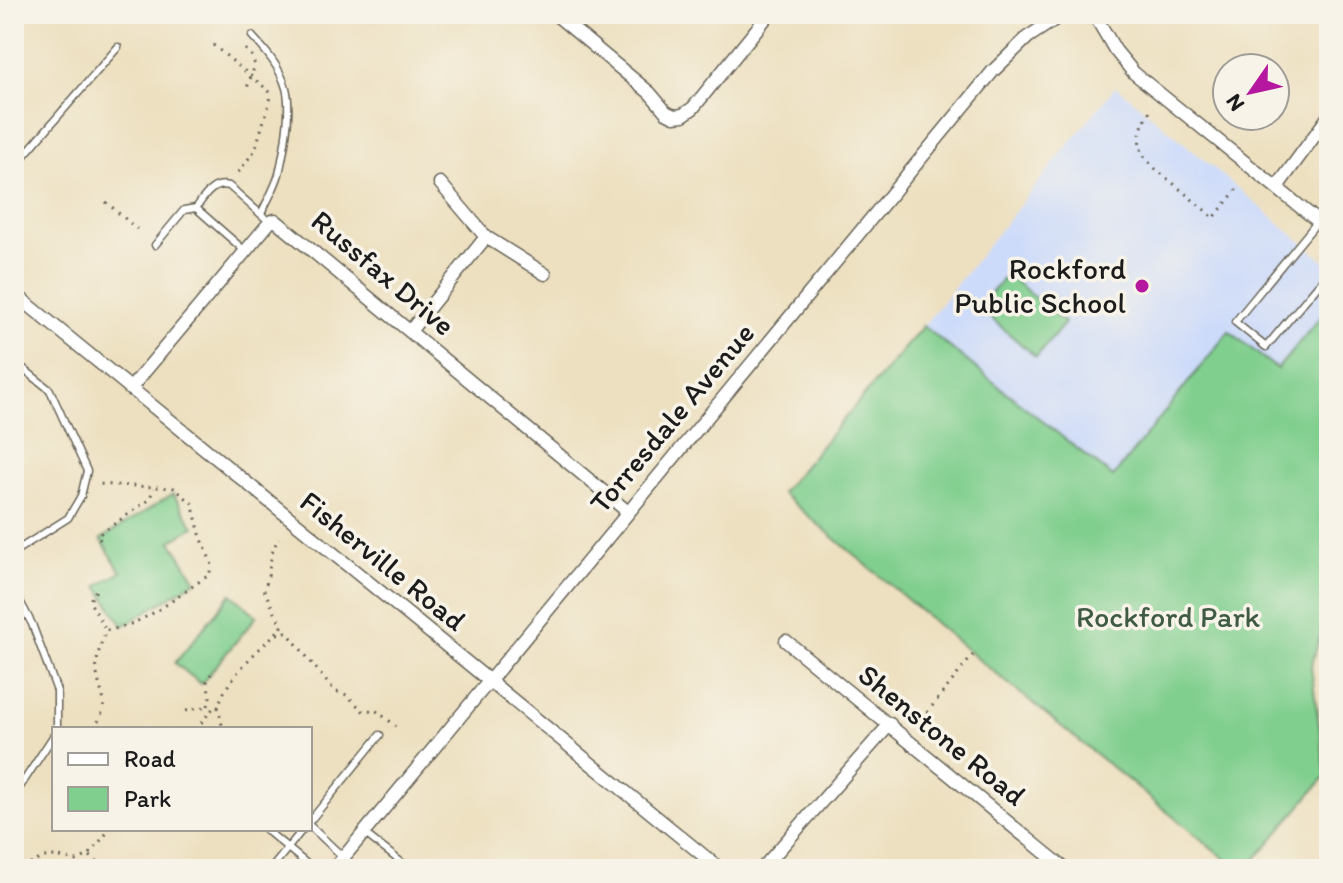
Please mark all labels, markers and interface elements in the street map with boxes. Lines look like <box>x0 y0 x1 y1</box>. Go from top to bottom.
north arrow <box>1211 52 1291 132</box>
text: N <box>1219 89 1250 117</box>
street label: Russfax Drive <box>304 202 463 343</box>
place label: Rockford Public School <box>954 250 1126 321</box>
marker: Rockford Public School <box>1133 277 1151 295</box>
street label: Torresdale Avenue <box>581 315 762 520</box>
street label: Fisherville Road <box>293 482 474 639</box>
park label: Rockford Park <box>1076 598 1261 635</box>
street label: Shenstone Road <box>851 656 1034 813</box>
legend <box>52 727 312 831</box>
text: Road <box>124 744 176 773</box>
text: Park <box>124 784 171 813</box>

